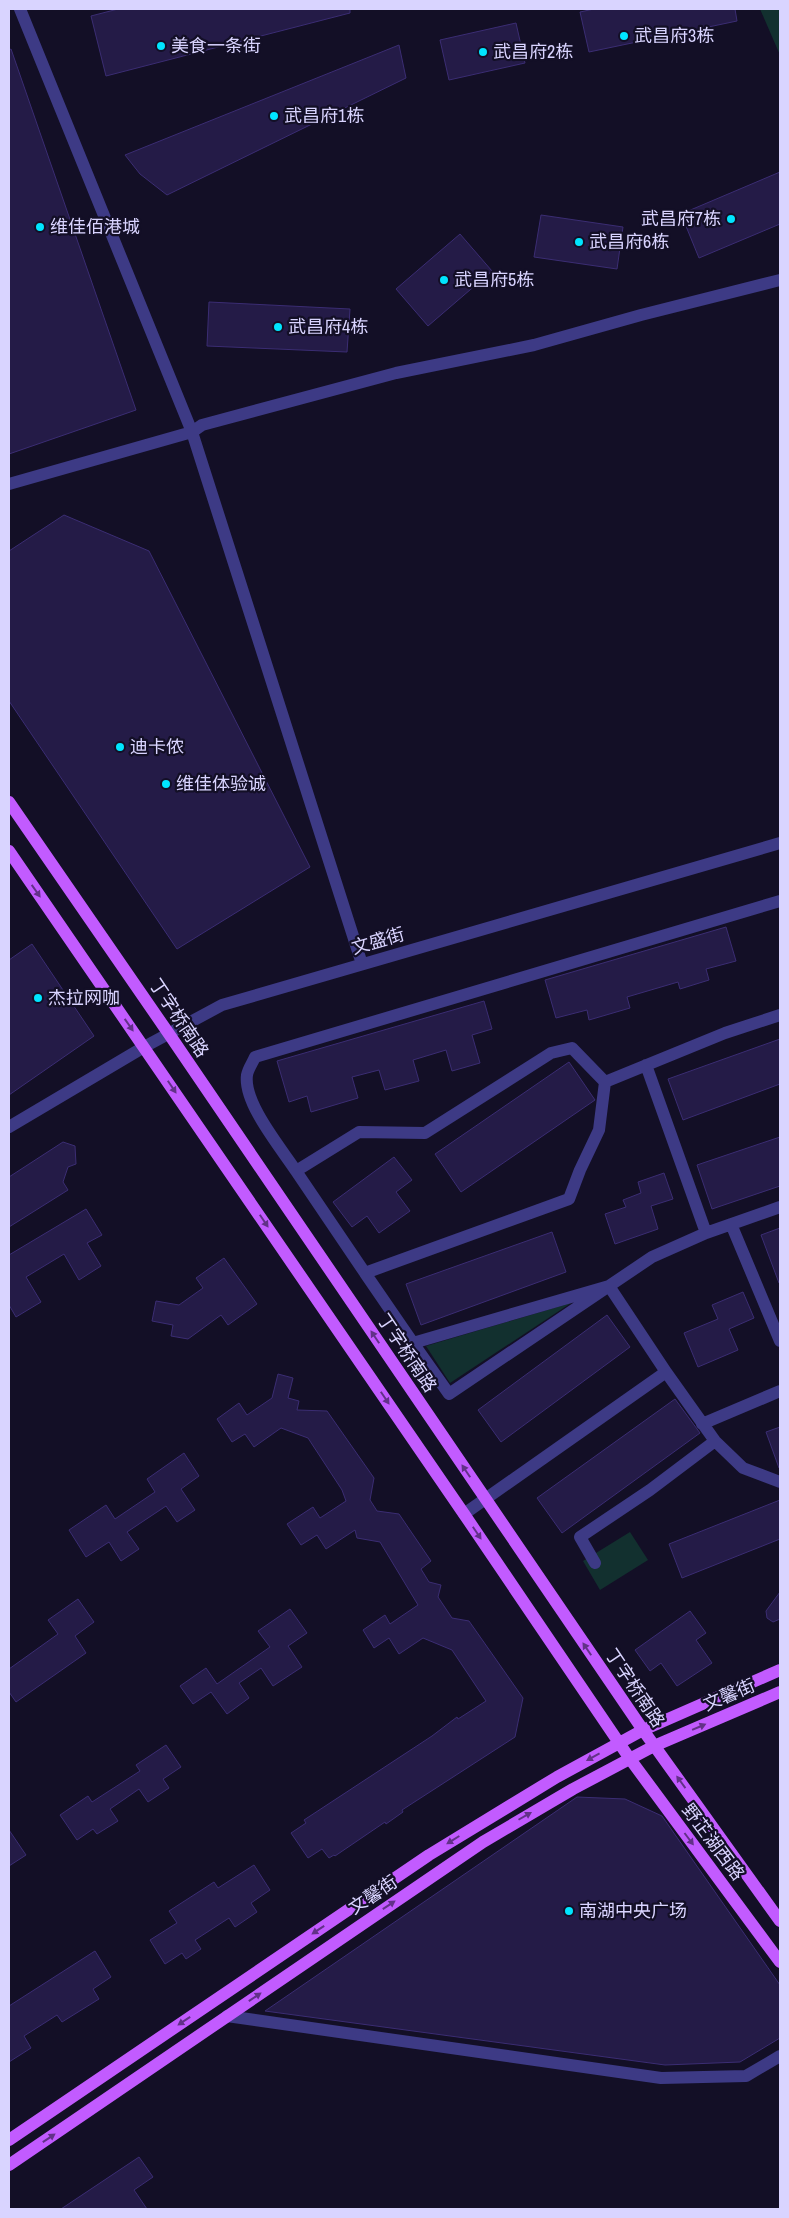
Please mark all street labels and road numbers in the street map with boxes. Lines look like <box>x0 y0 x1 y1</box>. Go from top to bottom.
street label: 文盛街 <box>348 921 407 960</box>
street label: 丁字桥南路 <box>144 973 215 1062</box>
street label: 丁字桥南路 <box>372 1308 443 1397</box>
street label: 丁字桥南路 <box>600 1643 671 1732</box>
street label: 文馨街 <box>699 1672 759 1717</box>
street label: 野芷湖西路 <box>676 1798 750 1885</box>
street label: 文馨街 <box>343 1869 402 1920</box>

